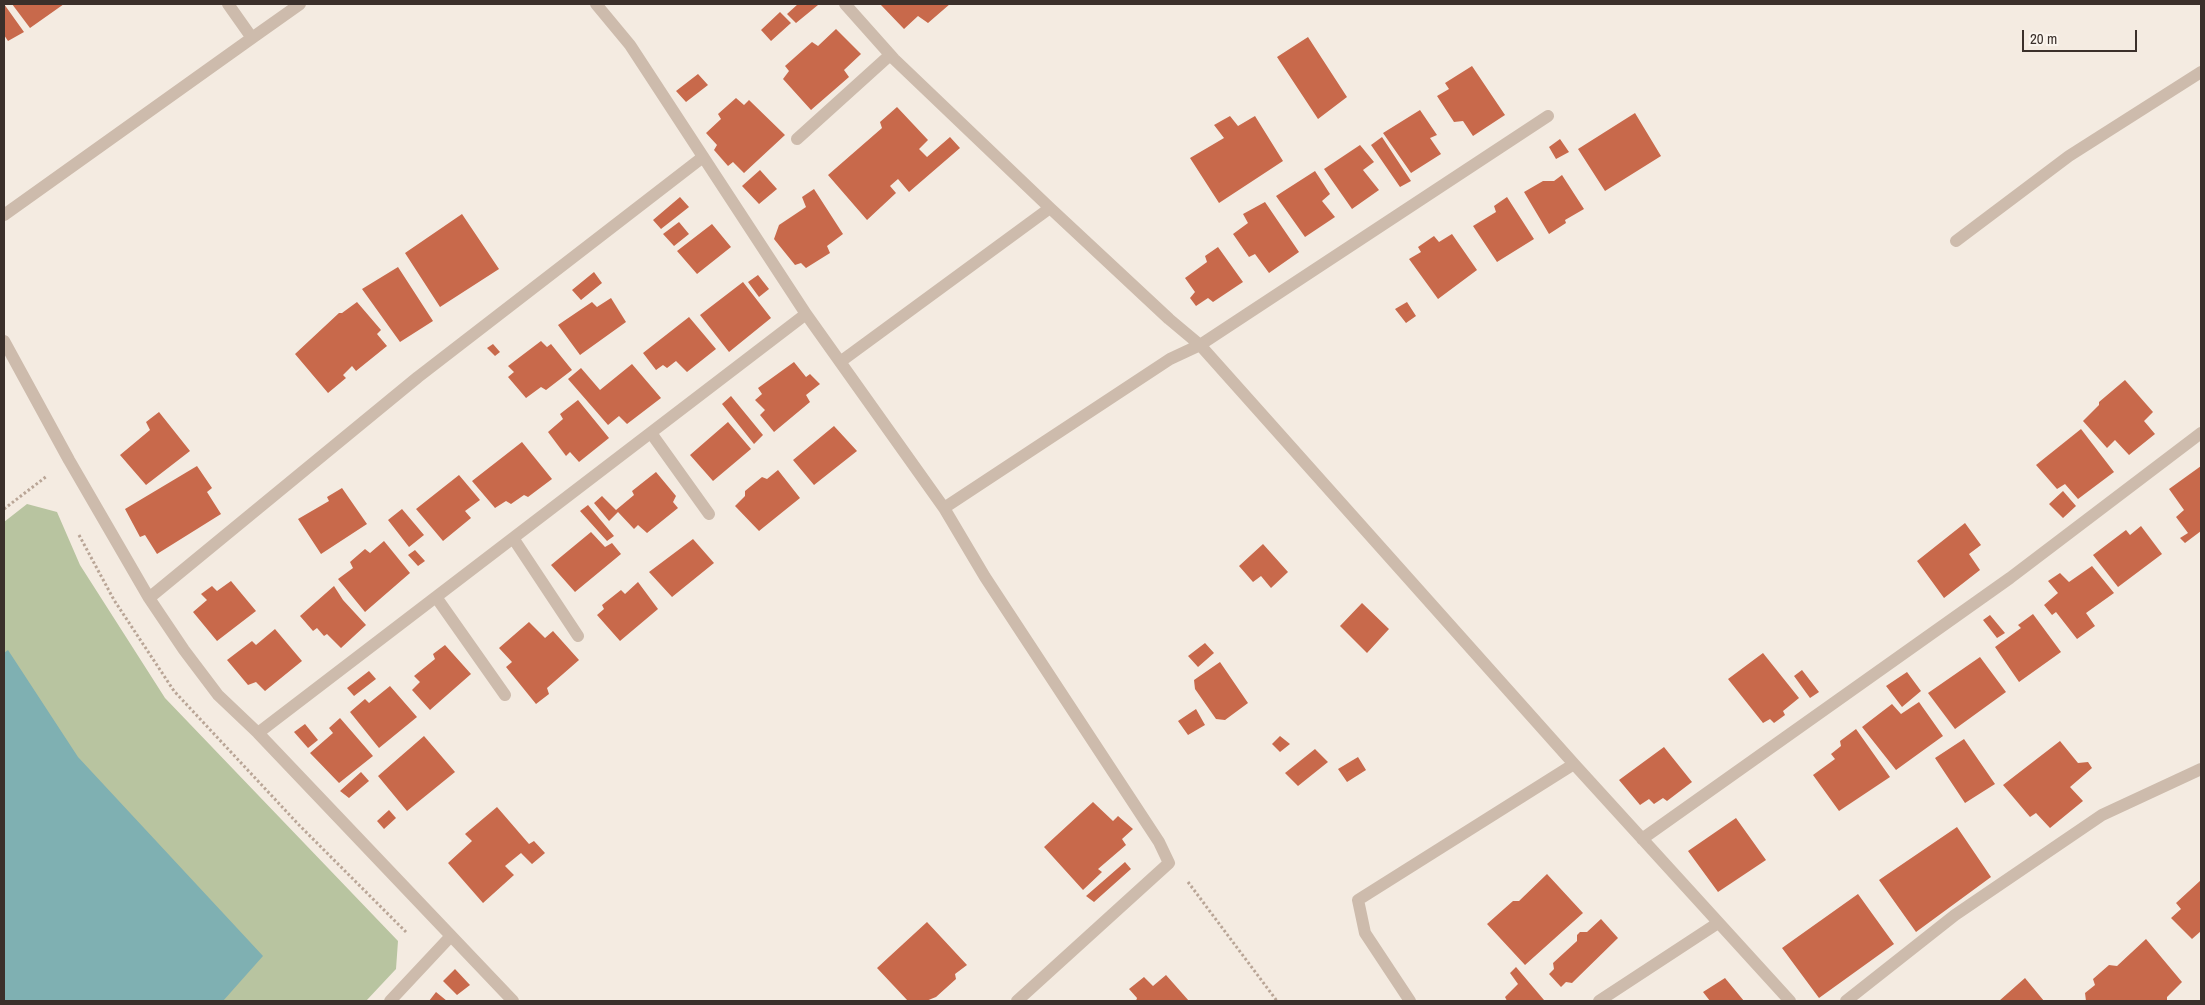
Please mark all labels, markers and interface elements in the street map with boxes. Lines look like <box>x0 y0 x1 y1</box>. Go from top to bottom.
scale bar <box>2025 20 2140 52</box>
text: 20 m <box>2030 28 2057 49</box>

